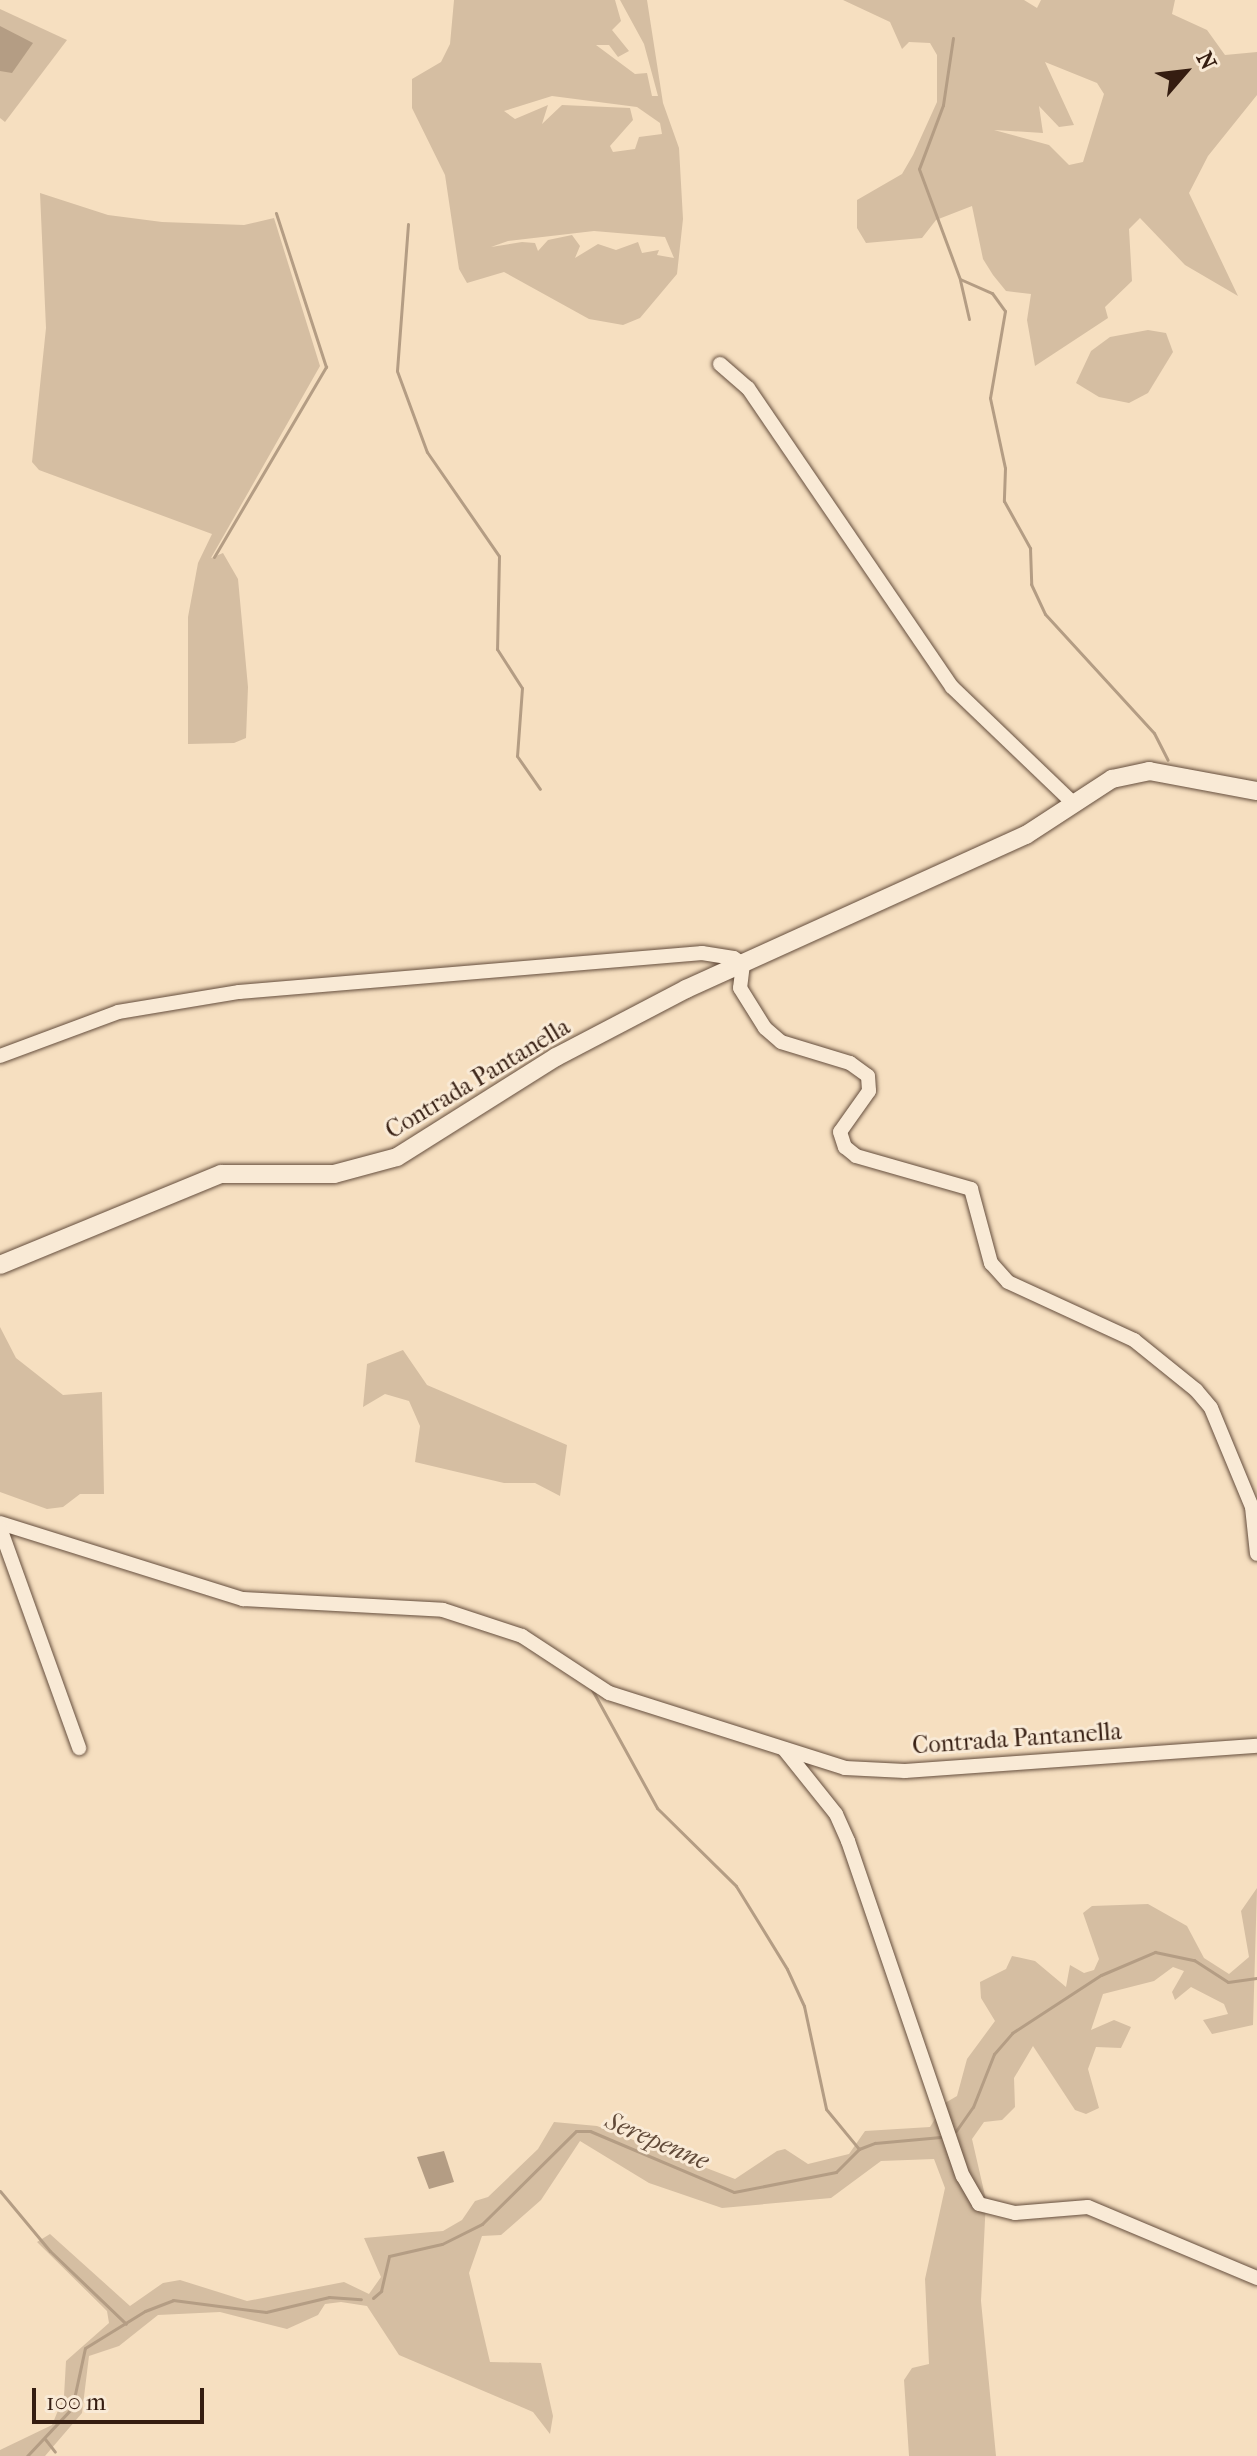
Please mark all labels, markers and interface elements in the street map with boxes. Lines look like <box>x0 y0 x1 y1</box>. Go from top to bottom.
north arrow <box>1145 32 1225 112</box>
text: N <box>1191 47 1222 74</box>
street label: Contrada Pantanella <box>381 1013 575 1145</box>
street label: Contrada Pantanella <box>911 1717 1123 1761</box>
water label: Serepenne <box>601 2105 713 2177</box>
scale bar <box>36 2372 208 2422</box>
text: 100 m <box>46 2388 106 2416</box>

